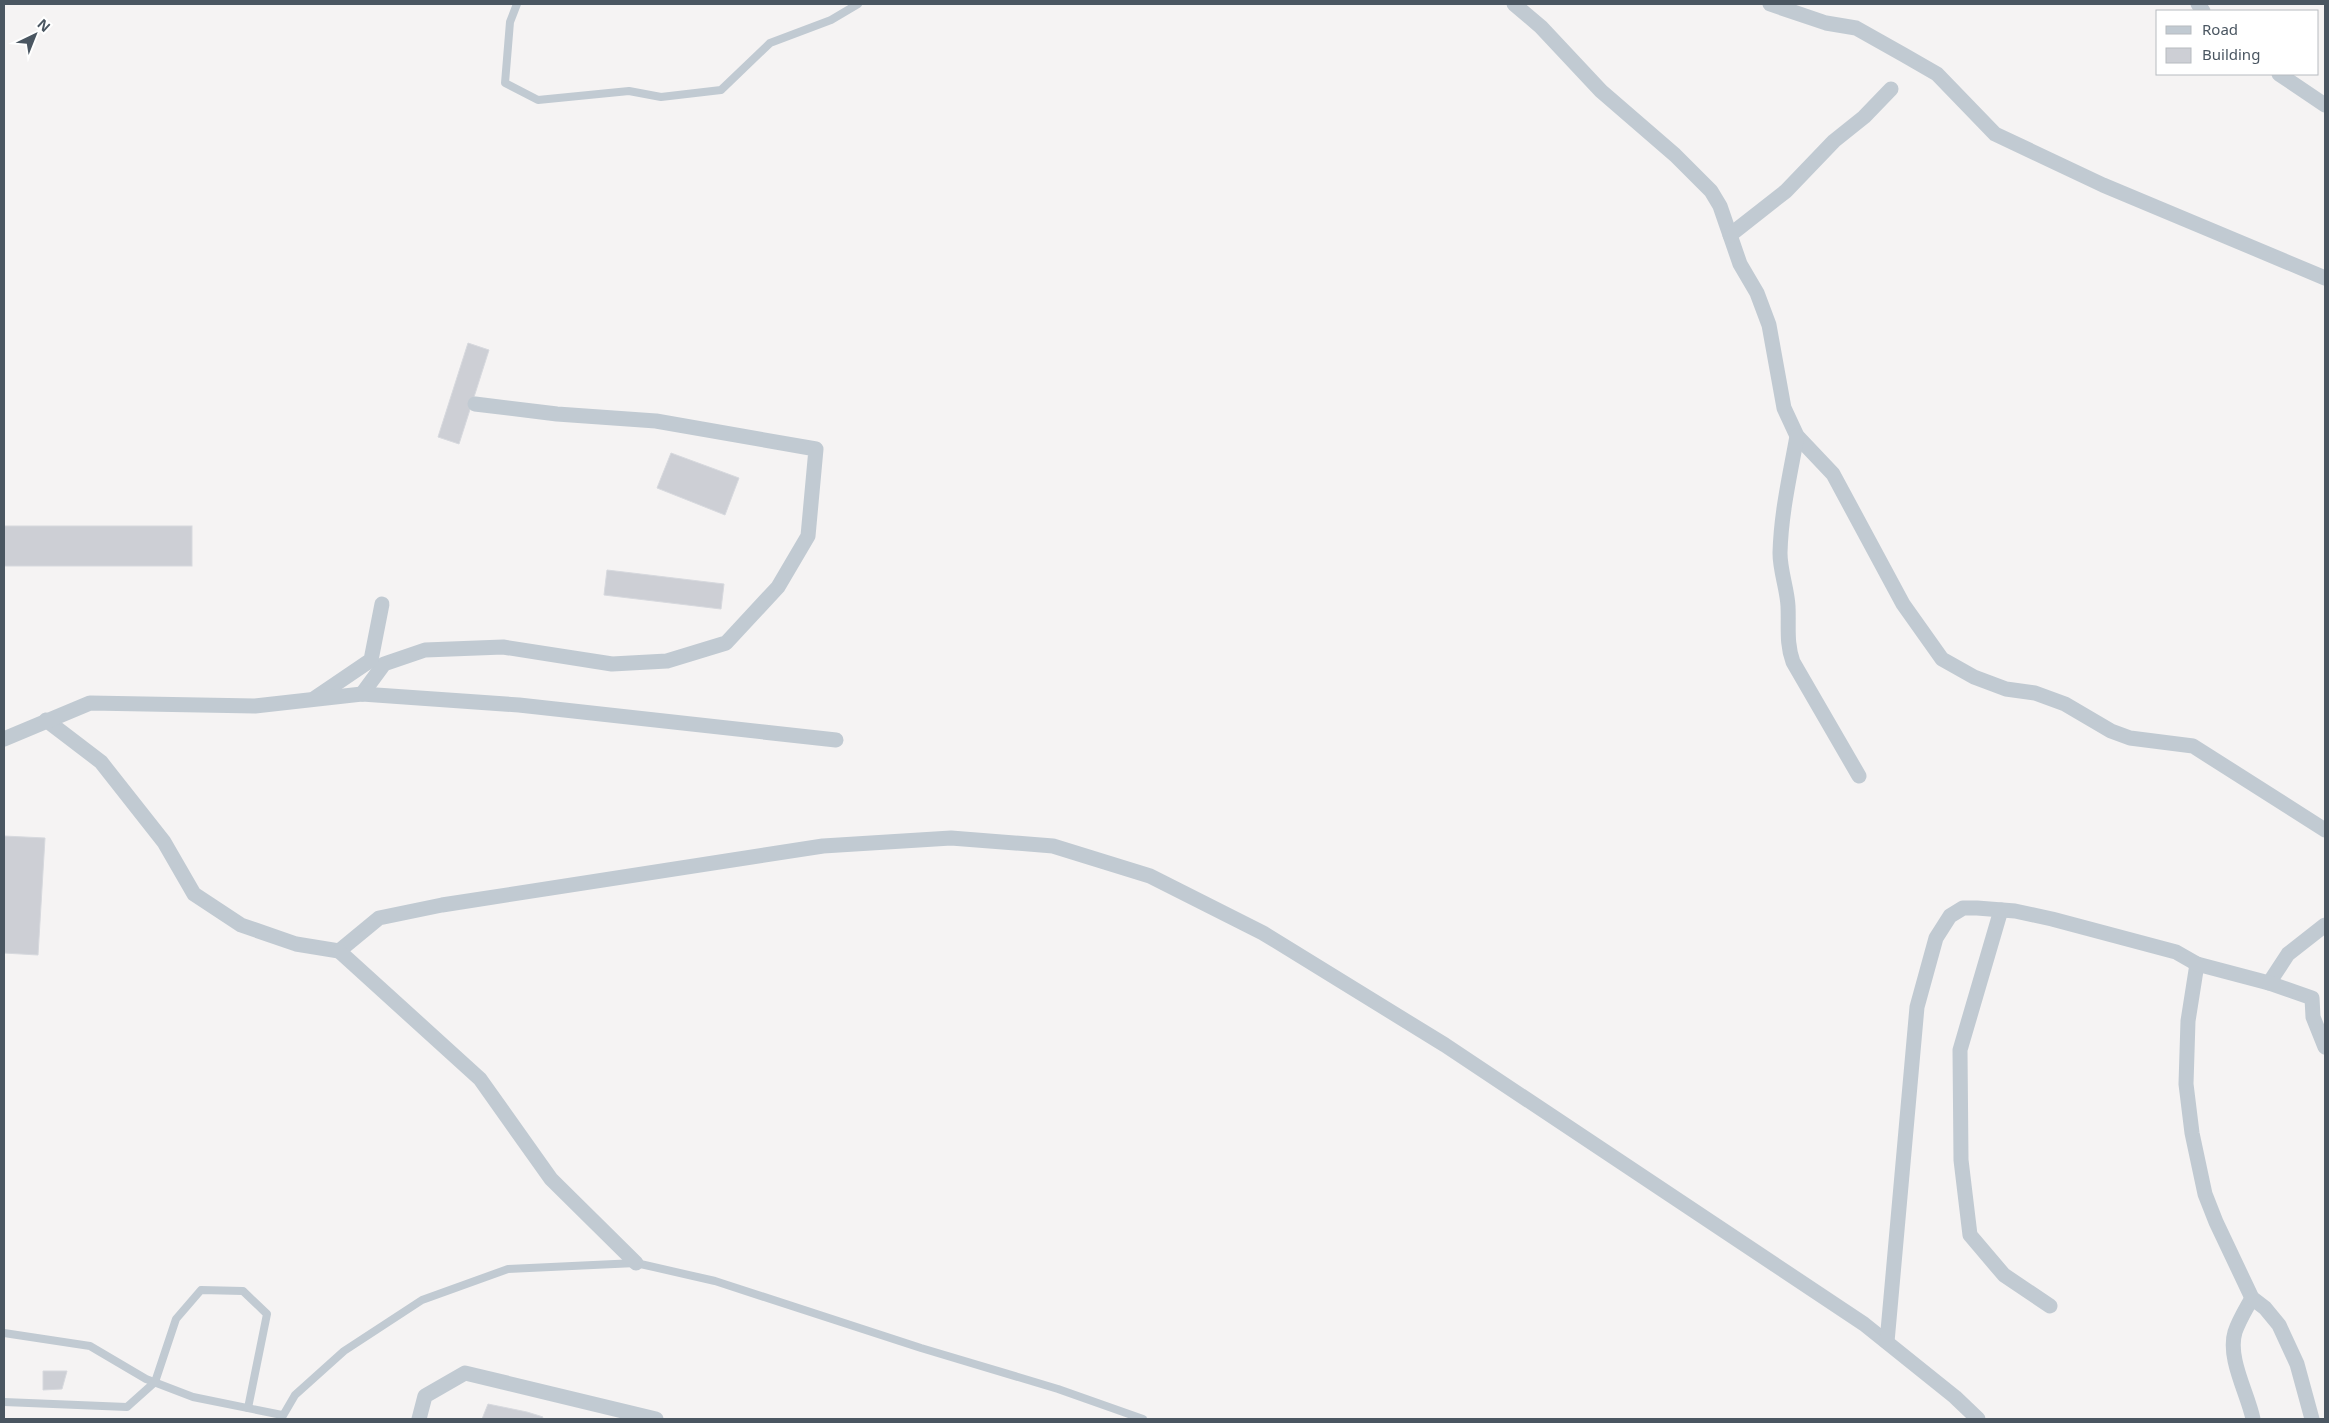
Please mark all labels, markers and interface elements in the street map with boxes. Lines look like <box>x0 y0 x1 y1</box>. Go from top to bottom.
north arrow <box>10 10 60 60</box>
legend <box>2156 10 2319 75</box>
text: N <box>34 14 55 36</box>
text: Road <box>2202 19 2238 39</box>
text: Building <box>2202 44 2260 64</box>

